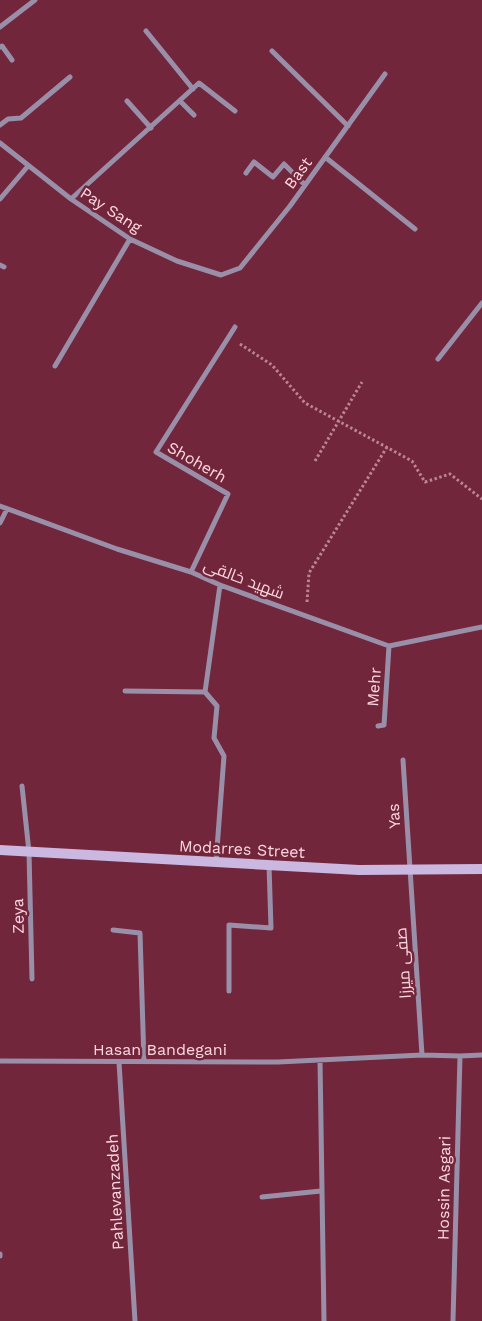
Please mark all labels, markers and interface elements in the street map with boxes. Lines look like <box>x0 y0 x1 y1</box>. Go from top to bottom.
street label: Bast <box>280 153 316 193</box>
street label: Pay Sang <box>77 183 146 237</box>
street label: Shoherh <box>164 437 230 487</box>
street label: شهید خالقی <box>201 555 287 604</box>
street label: Mehr <box>363 666 385 707</box>
street label: Yas <box>384 803 404 829</box>
street label: Modarres Street <box>178 836 306 862</box>
street label: Zeya <box>8 898 28 934</box>
street label: صفی میرزا <box>391 927 416 999</box>
street label: Hasan Bandegani <box>93 1040 227 1059</box>
street label: Pahlevanzadeh <box>102 1133 128 1251</box>
street label: Hossin Asgari <box>434 1136 454 1240</box>

